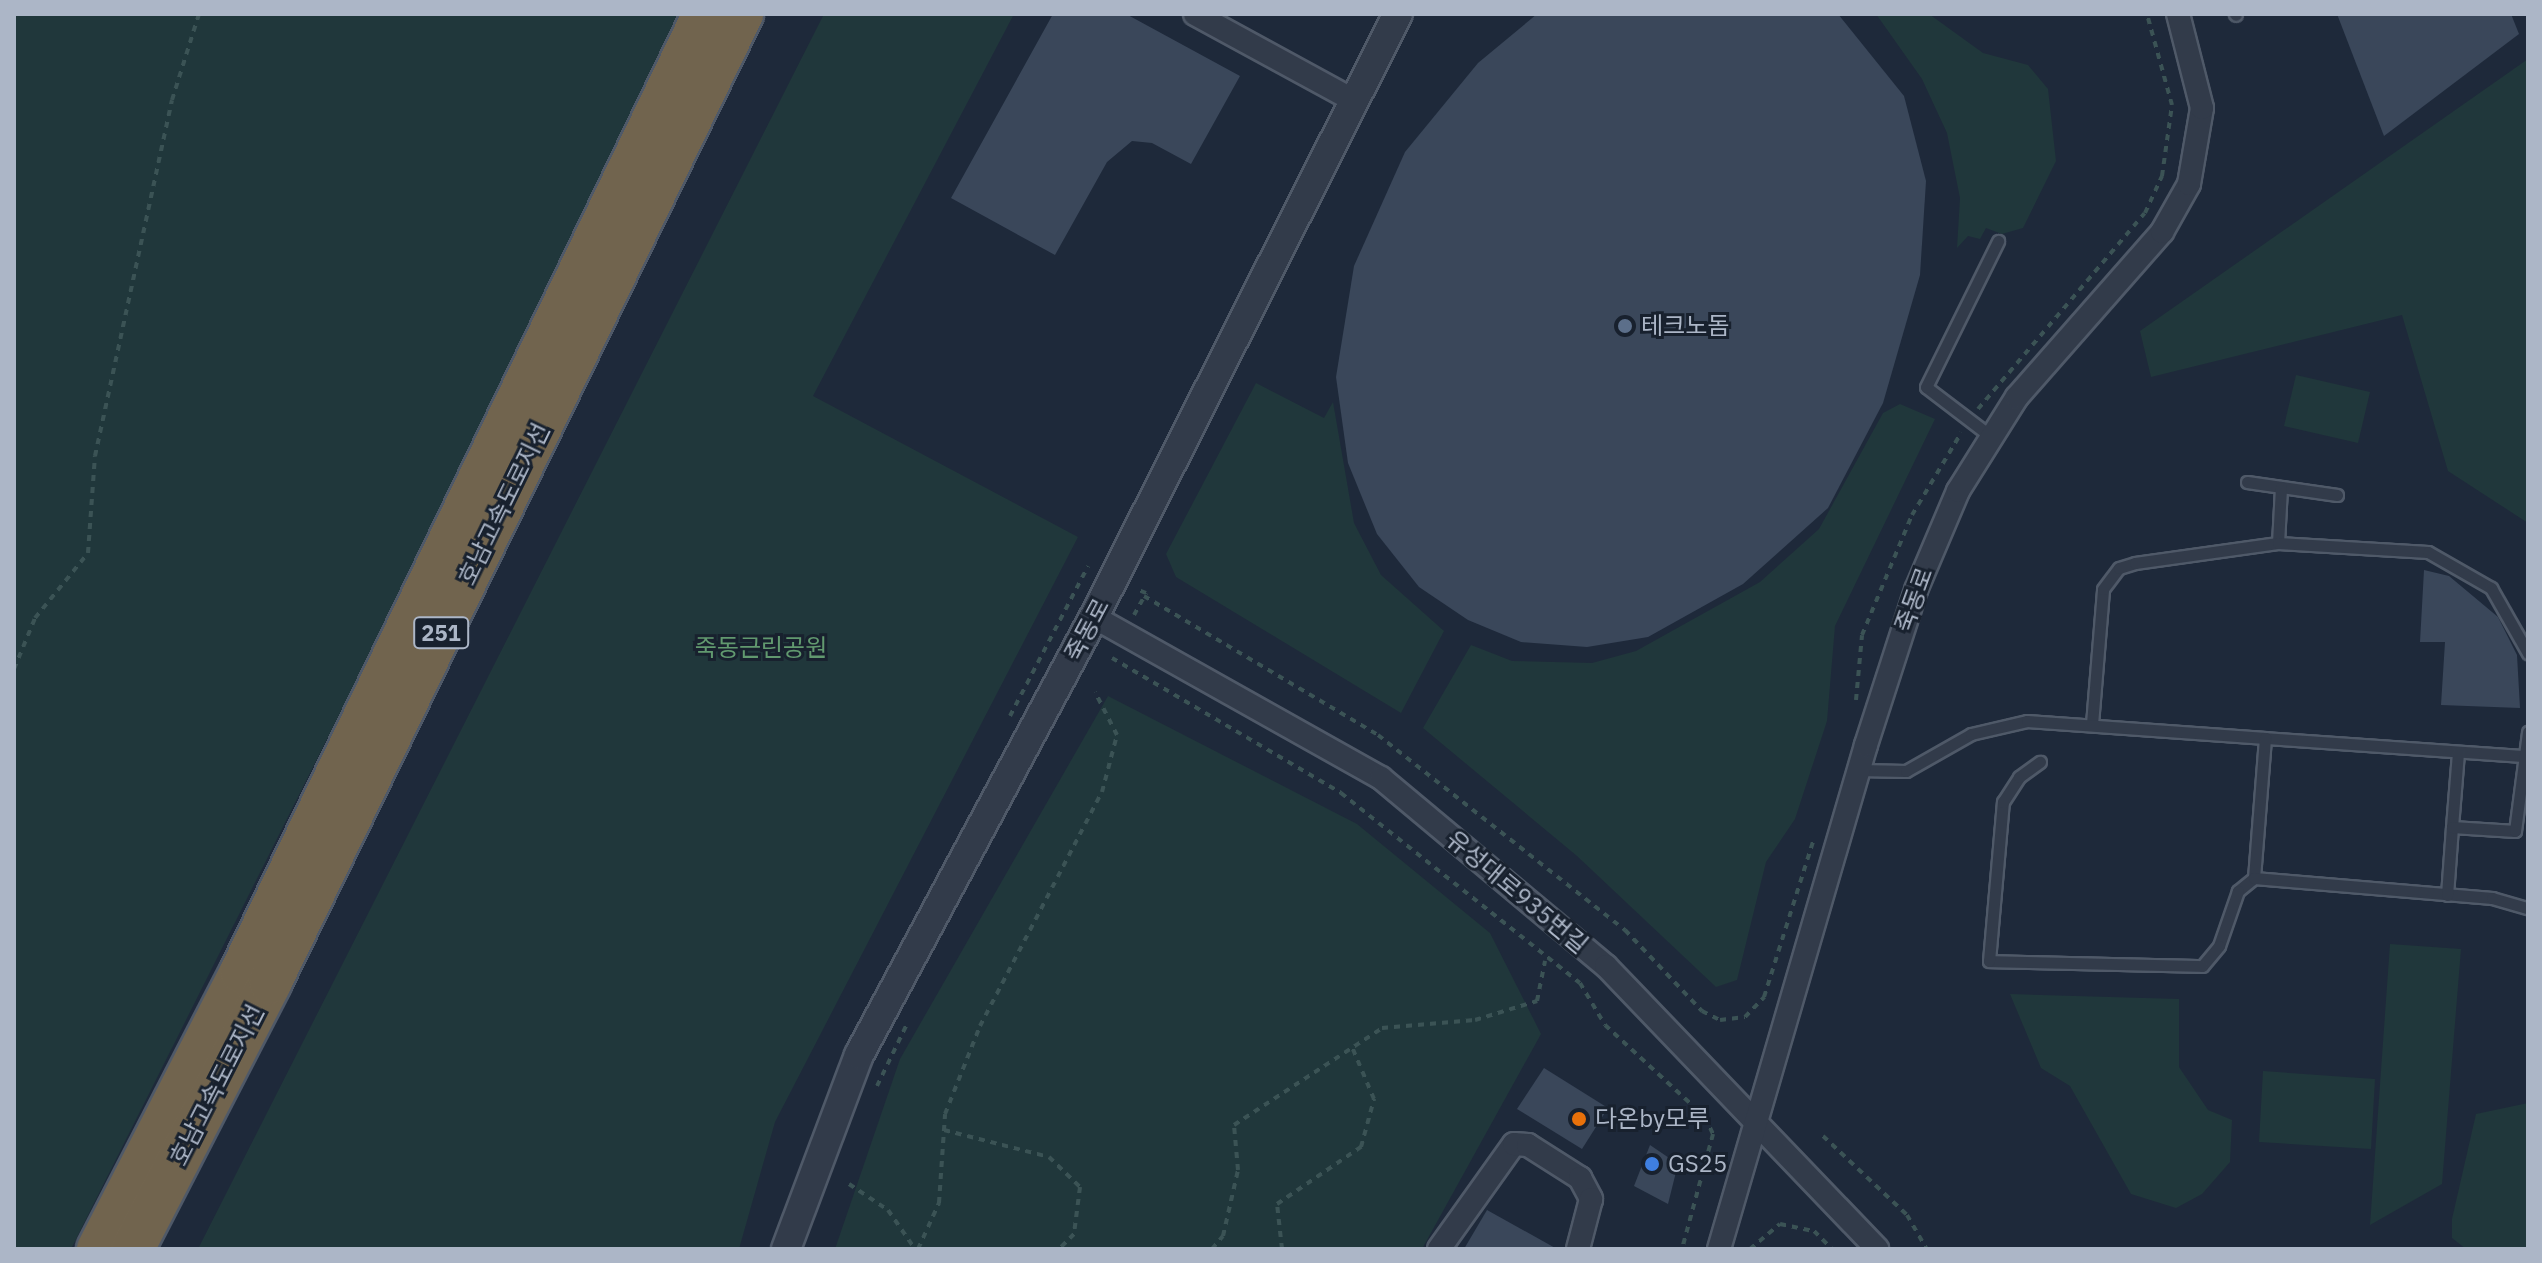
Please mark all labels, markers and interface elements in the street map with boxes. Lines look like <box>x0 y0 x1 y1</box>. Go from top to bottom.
place label: 테크노돔 <box>1641 312 1729 340</box>
marker: 테크노돔 <box>1616 317 1634 335</box>
street label: 호남고속도로지선 <box>452 418 556 590</box>
street label: 죽동로 <box>1889 564 1939 636</box>
street label: 죽동로 <box>1059 594 1115 666</box>
road number: 251 <box>413 615 469 651</box>
park label: 죽동근린공원 <box>695 634 827 662</box>
street label: 유성대로935번길 <box>1440 825 1594 959</box>
street label: 호남고속도로지선 <box>164 1000 270 1170</box>
place label: 다온by모루 <box>1595 1105 1709 1133</box>
marker: 다온by모루 <box>1570 1110 1588 1128</box>
place label: GS25 <box>1668 1150 1727 1178</box>
marker: GS25 <box>1643 1155 1661 1173</box>

